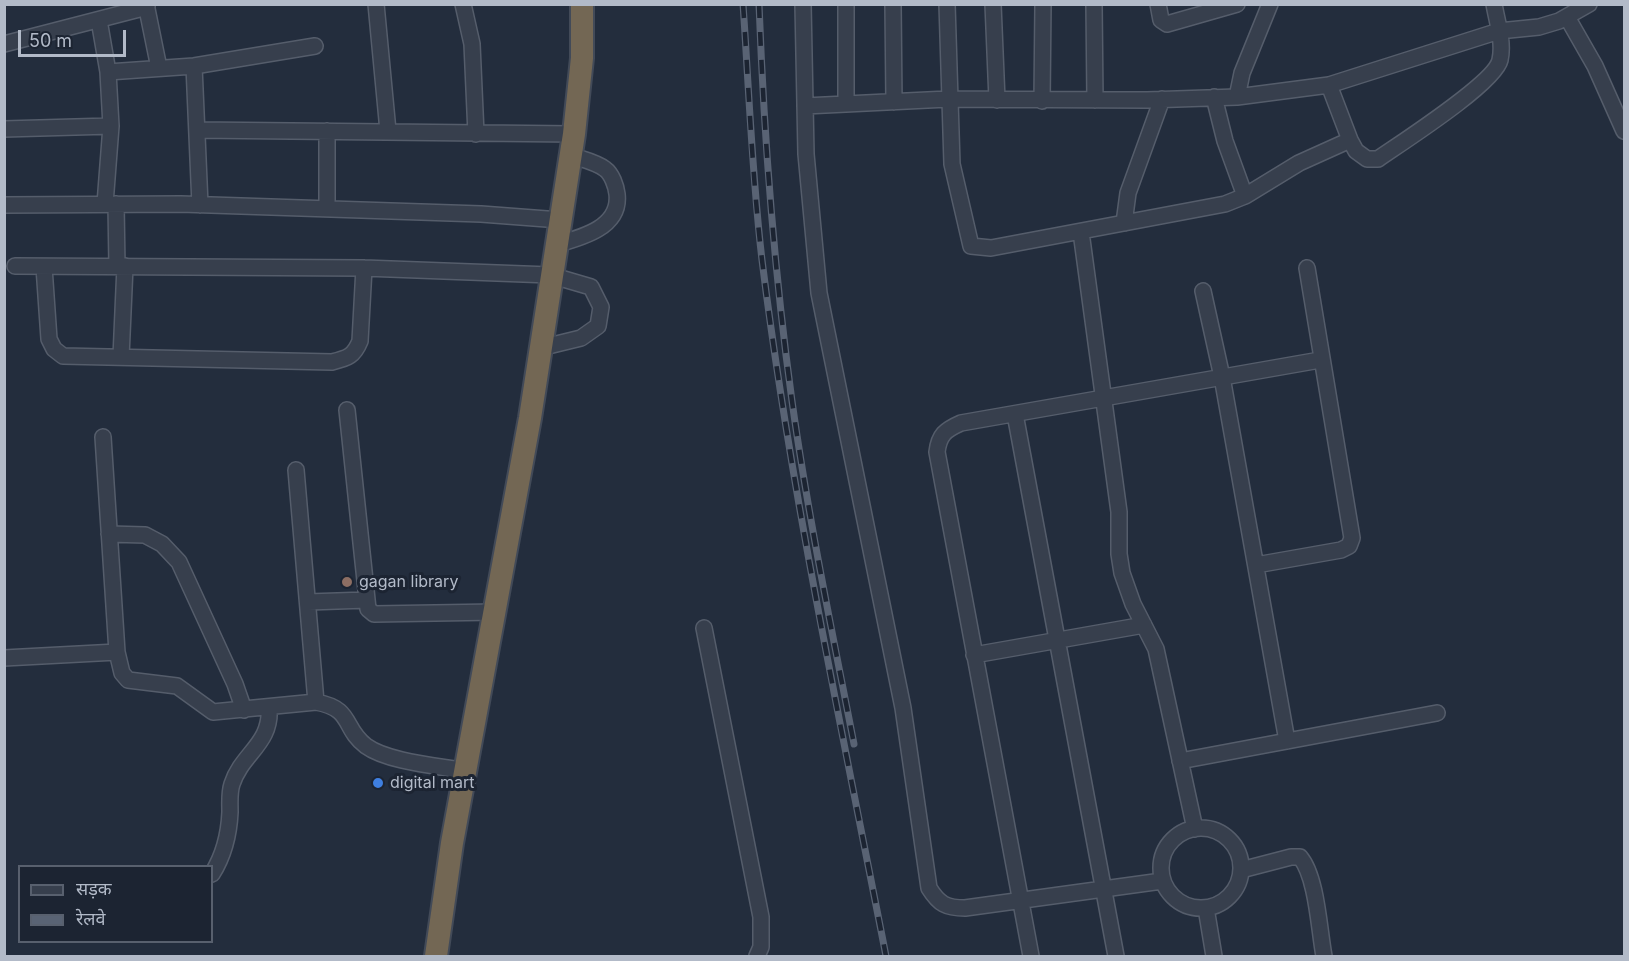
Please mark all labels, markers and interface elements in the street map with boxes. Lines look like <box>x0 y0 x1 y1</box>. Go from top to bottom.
scale bar <box>21 18 129 56</box>
text: 50 m <box>29 30 72 51</box>
place label: gagan library <box>359 572 458 592</box>
marker: gagan library <box>340 575 354 589</box>
place label: digital mart <box>390 773 475 793</box>
marker: digital mart <box>371 776 385 790</box>
legend <box>18 865 213 943</box>
text: सड़क <box>76 878 112 899</box>
text: रेलवे <box>76 908 106 929</box>

